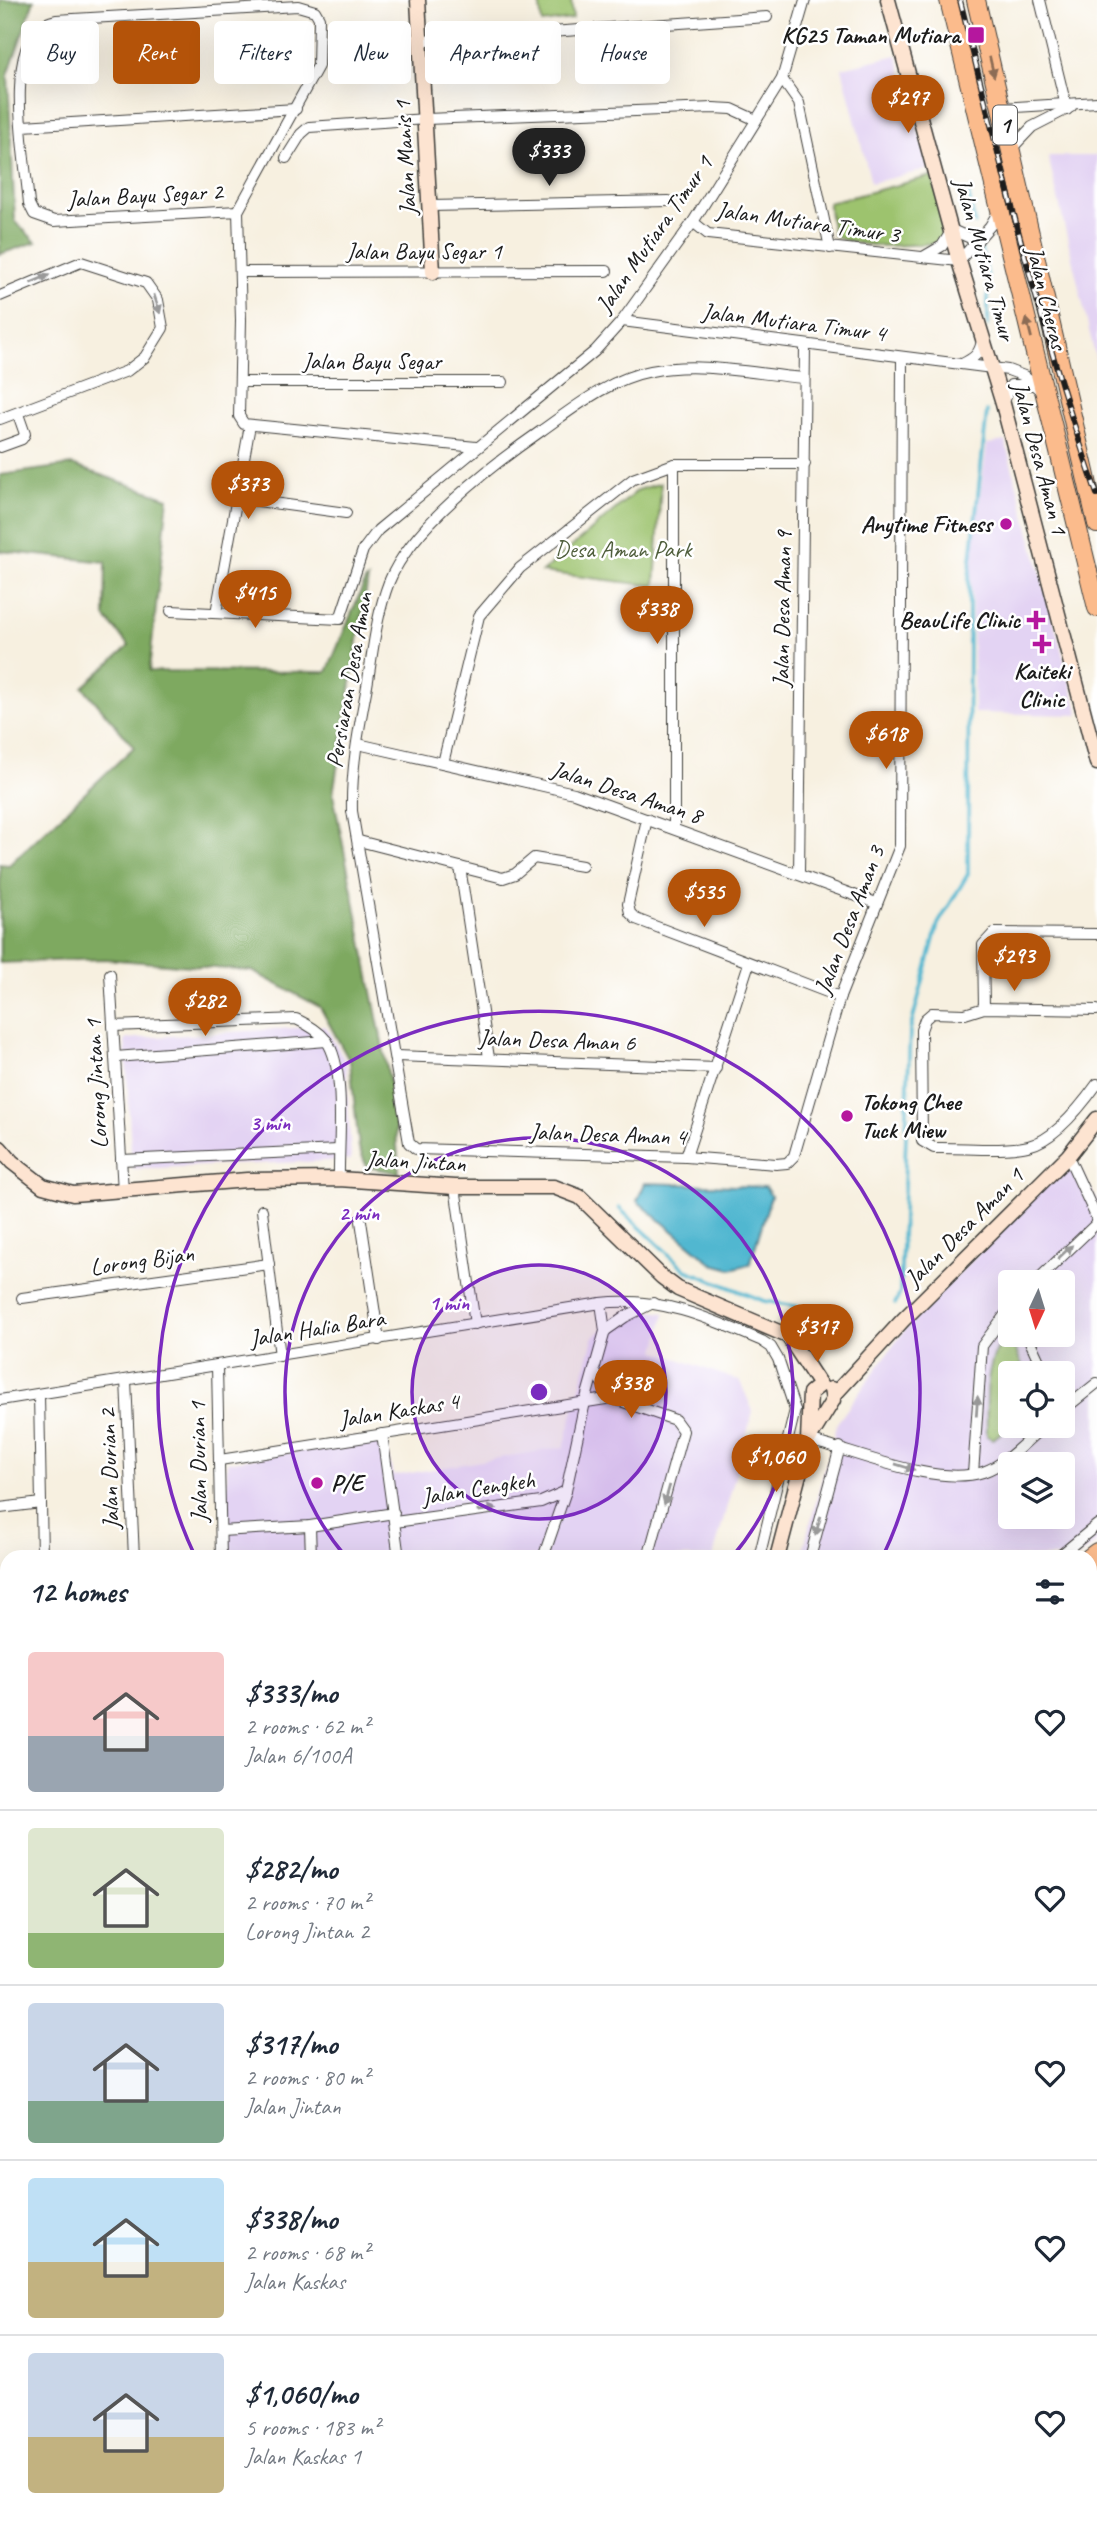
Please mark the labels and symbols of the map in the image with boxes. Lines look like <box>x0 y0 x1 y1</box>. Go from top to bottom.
place label: KG25 Taman Mutiara <box>781 20 962 50</box>
marker: KG25 Taman Mutiara <box>966 25 986 45</box>
one-way arrow <box>986 56 997 78</box>
pin: $297 <box>867 76 949 135</box>
street label: Jalan Manis 1 <box>387 99 423 217</box>
road number: 1 <box>993 106 1017 144</box>
pin: $333 <box>508 128 590 188</box>
street label: Jalan Mutiara Timur 1 <box>588 149 720 319</box>
street label: Jalan Mutiara Timur <box>947 173 1023 346</box>
street label: Jalan Bayu Segar 2 <box>66 176 226 214</box>
street label: Jalan Mutiara Timur 3 <box>713 194 904 250</box>
street label: Jalan Bayu Segar 1 <box>345 236 503 266</box>
street label: Jalan Cheras <box>1019 242 1075 354</box>
one-way arrow <box>30 273 51 284</box>
one-way arrow <box>152 294 162 315</box>
street label: Jalan Mutiara Timur 4 <box>700 296 890 348</box>
one-way arrow <box>1023 317 1034 339</box>
street label: Jalan Bayu Segar <box>302 346 444 376</box>
street label: Jalan Desa Aman 1 <box>1005 378 1075 539</box>
pin: $373 <box>207 462 289 521</box>
place label: Anytime Fitness <box>861 509 995 539</box>
marker: Anytime Fitness <box>998 516 1014 532</box>
street label: Jalan Desa Aman 9 <box>766 528 798 689</box>
park label: Desa Aman Park <box>555 534 694 564</box>
pin: $415 <box>214 570 296 630</box>
pin: $338 <box>616 586 698 646</box>
street label: Persiaran Desa Aman <box>319 589 379 770</box>
place label: BeauLife Clinic <box>899 605 1021 635</box>
marker: BeauLife Clinic <box>1026 610 1046 630</box>
marker: Kaiteki Clinic <box>1032 634 1052 654</box>
place label: Kaiteki Clinic <box>1014 656 1073 714</box>
pin: $618 <box>845 712 927 771</box>
street label: Jalan Desa Aman 8 <box>547 753 708 831</box>
street label: Jalan Desa Aman 3 <box>807 839 892 999</box>
pin: $535 <box>663 870 745 929</box>
pin: $293 <box>973 934 1055 993</box>
pin: $282 <box>164 978 246 1038</box>
street label: Lorong Jintan 1 <box>78 1017 114 1149</box>
street label: Jalan Desa Aman 6 <box>477 1022 637 1058</box>
place label: Tokong Chee Tuck Miew <box>861 1087 963 1145</box>
marker: Tokong Chee Tuck Miew <box>839 1108 855 1124</box>
text: 3 min <box>250 1110 290 1136</box>
street label: Jalan Desa Aman 4 <box>528 1116 689 1152</box>
street label: Jalan Jintan <box>364 1143 467 1179</box>
street label: Jalan Desa Aman 1 <box>897 1160 1031 1294</box>
text: 2 min <box>339 1200 379 1226</box>
street label: Lorong Bijan <box>88 1238 196 1282</box>
one-way arrow <box>1056 1245 1073 1261</box>
north arrow <box>998 1270 1074 1348</box>
text: 1 min <box>429 1290 469 1316</box>
street label: Jalan Halia Bara <box>246 1302 388 1354</box>
pin: $317 <box>776 1304 858 1364</box>
pin: $338 <box>590 1360 672 1420</box>
centre of rings <box>527 1380 551 1404</box>
street label: Jalan Kaskas 4 <box>336 1385 463 1434</box>
one-way arrow <box>972 1395 983 1417</box>
street label: Jalan Durian 1 <box>182 1400 214 1524</box>
street label: Jalan Durian 2 <box>92 1406 126 1531</box>
pin: $1,060 <box>719 1434 833 1494</box>
one-way arrow <box>895 1462 916 1473</box>
street label: Jalan Cengkeh <box>418 1464 538 1512</box>
place label: P/E <box>331 1468 366 1498</box>
marker: P/E <box>309 1475 325 1491</box>
one-way arrow <box>661 1484 671 1505</box>
one-way arrow <box>476 1504 498 1515</box>
one-way arrow <box>813 1516 823 1537</box>

